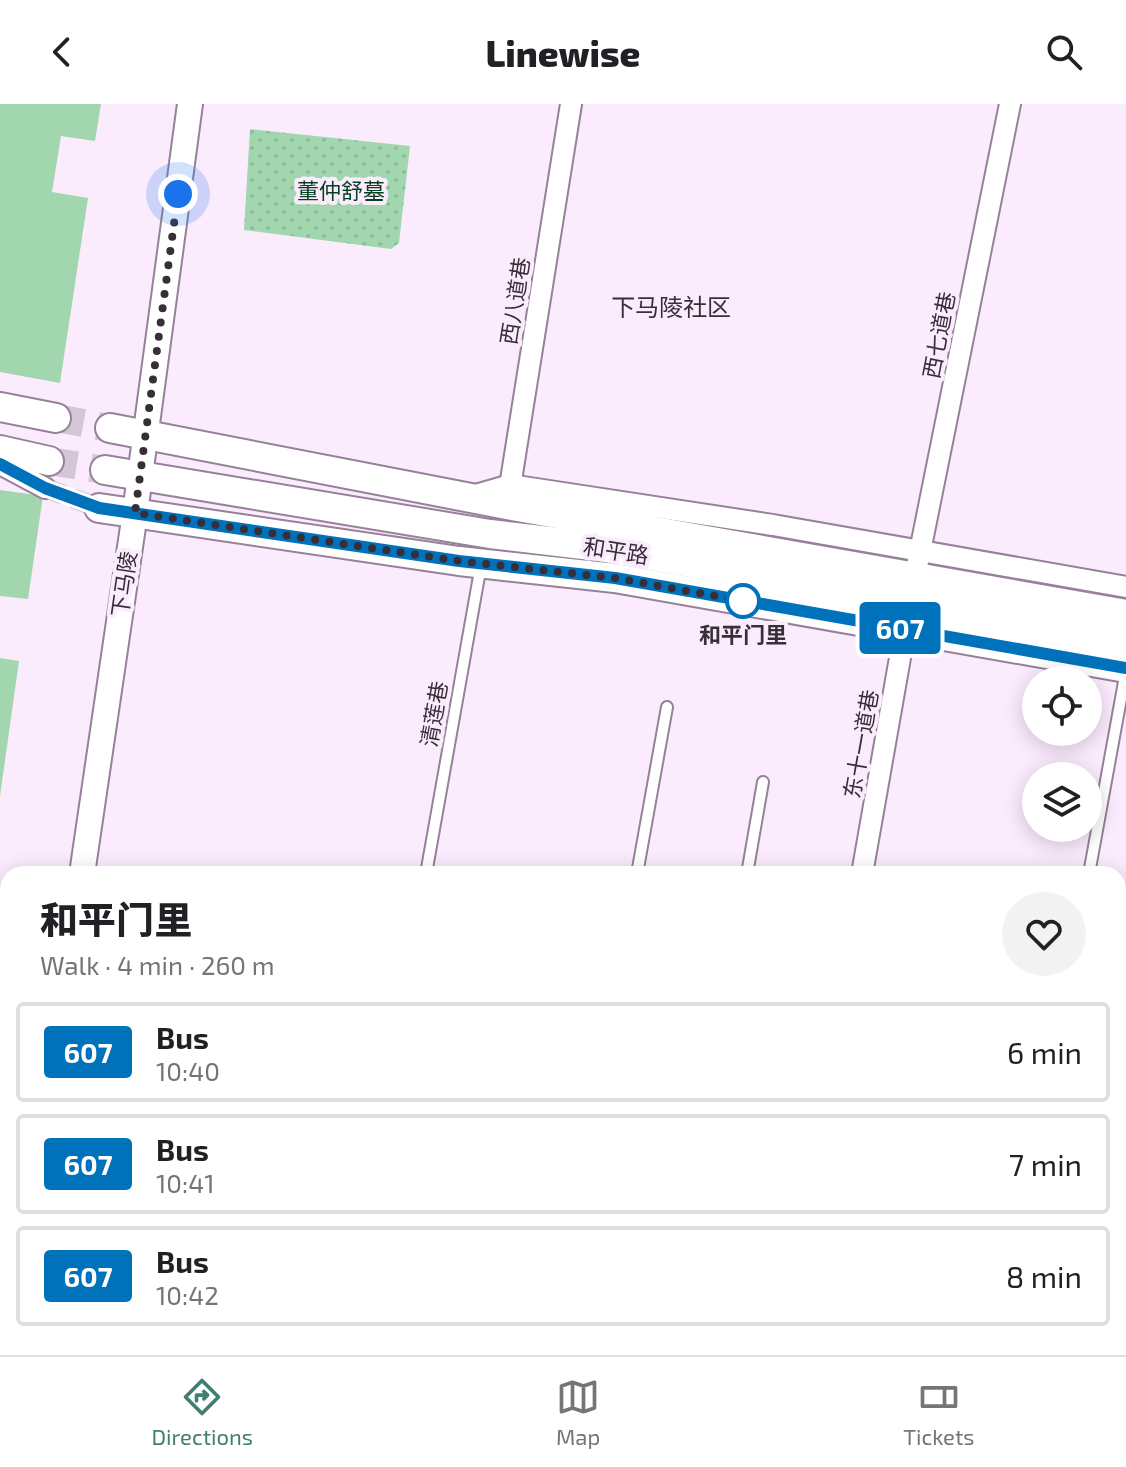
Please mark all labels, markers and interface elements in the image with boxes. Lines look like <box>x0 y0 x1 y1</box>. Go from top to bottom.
icon: back <box>40 30 84 74</box>
icon: search <box>1042 30 1086 74</box>
text: Linewise <box>486 31 640 74</box>
your location <box>158 174 198 214</box>
park label: 董仲舒墓 <box>297 177 385 203</box>
street label: 西八道巷 <box>494 255 534 346</box>
street label: 西七道巷 <box>917 289 959 380</box>
district label: 下马陵社区 <box>611 292 731 321</box>
street label: 和平路 <box>582 532 651 568</box>
street label: 下马陵 <box>106 549 140 618</box>
marker: 和平门里 <box>726 584 760 618</box>
line badge: 607 <box>854 602 946 654</box>
text: 607 <box>876 611 924 645</box>
place label: 和平门里 <box>699 621 787 647</box>
map controls <box>1022 666 1102 842</box>
button: locate <box>1022 666 1102 746</box>
street label: 清莲巷 <box>414 679 452 749</box>
street label: 东十一道巷 <box>838 687 882 800</box>
button: layers <box>1022 762 1102 842</box>
button: heart <box>1002 892 1086 976</box>
text: 和平门里 <box>40 896 192 942</box>
text: Walk · 4 min · 260 m <box>40 949 275 980</box>
text: Bus <box>156 1019 209 1055</box>
text: 6 min <box>1007 1034 1082 1070</box>
text: 607 <box>64 1035 112 1069</box>
text: 10:40 <box>156 1055 220 1086</box>
text: Bus <box>156 1131 209 1167</box>
text: 7 min <box>1009 1146 1082 1182</box>
text: 607 <box>64 1147 112 1181</box>
text: 10:41 <box>156 1167 215 1198</box>
text: Bus <box>156 1243 209 1279</box>
text: 8 min <box>1006 1258 1082 1294</box>
text: 607 <box>64 1259 112 1293</box>
text: 10:42 <box>156 1279 219 1310</box>
tab: Directions <box>152 1375 253 1449</box>
tab: Map <box>556 1375 600 1449</box>
tab: Tickets <box>903 1375 974 1449</box>

